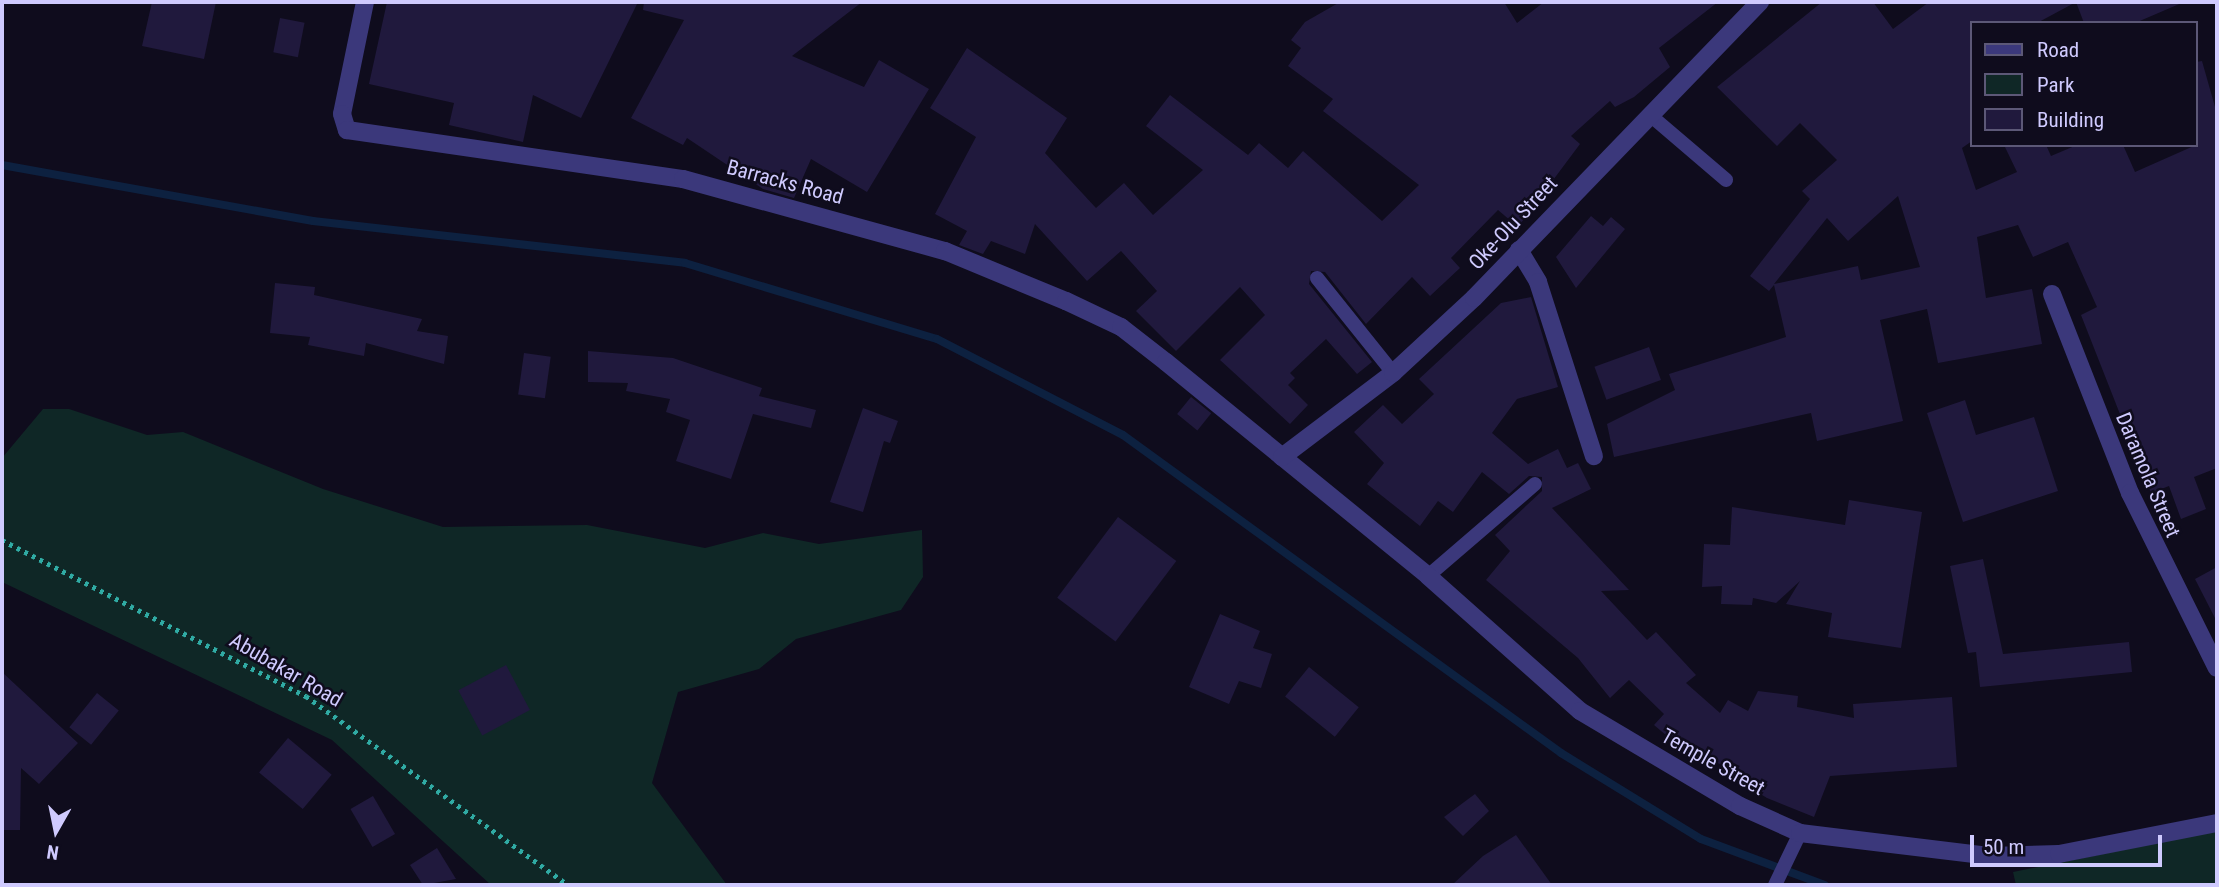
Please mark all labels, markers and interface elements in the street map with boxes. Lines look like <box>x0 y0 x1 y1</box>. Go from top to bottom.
legend <box>1970 21 2198 147</box>
text: Road <box>2037 38 2079 62</box>
text: Park <box>2037 73 2074 97</box>
text: Building <box>2037 108 2104 132</box>
street label: Barracks Road <box>724 154 846 210</box>
street label: Oke-Olu Street <box>1463 171 1563 275</box>
street label: Daramola Street <box>2110 409 2186 541</box>
street label: Abubakar Road <box>225 628 347 712</box>
street label: Temple Street <box>1657 723 1769 801</box>
north arrow <box>21 796 91 866</box>
scale bar <box>1974 820 2166 864</box>
text: 50 m <box>1983 835 2024 859</box>
text: N <box>45 840 60 865</box>

